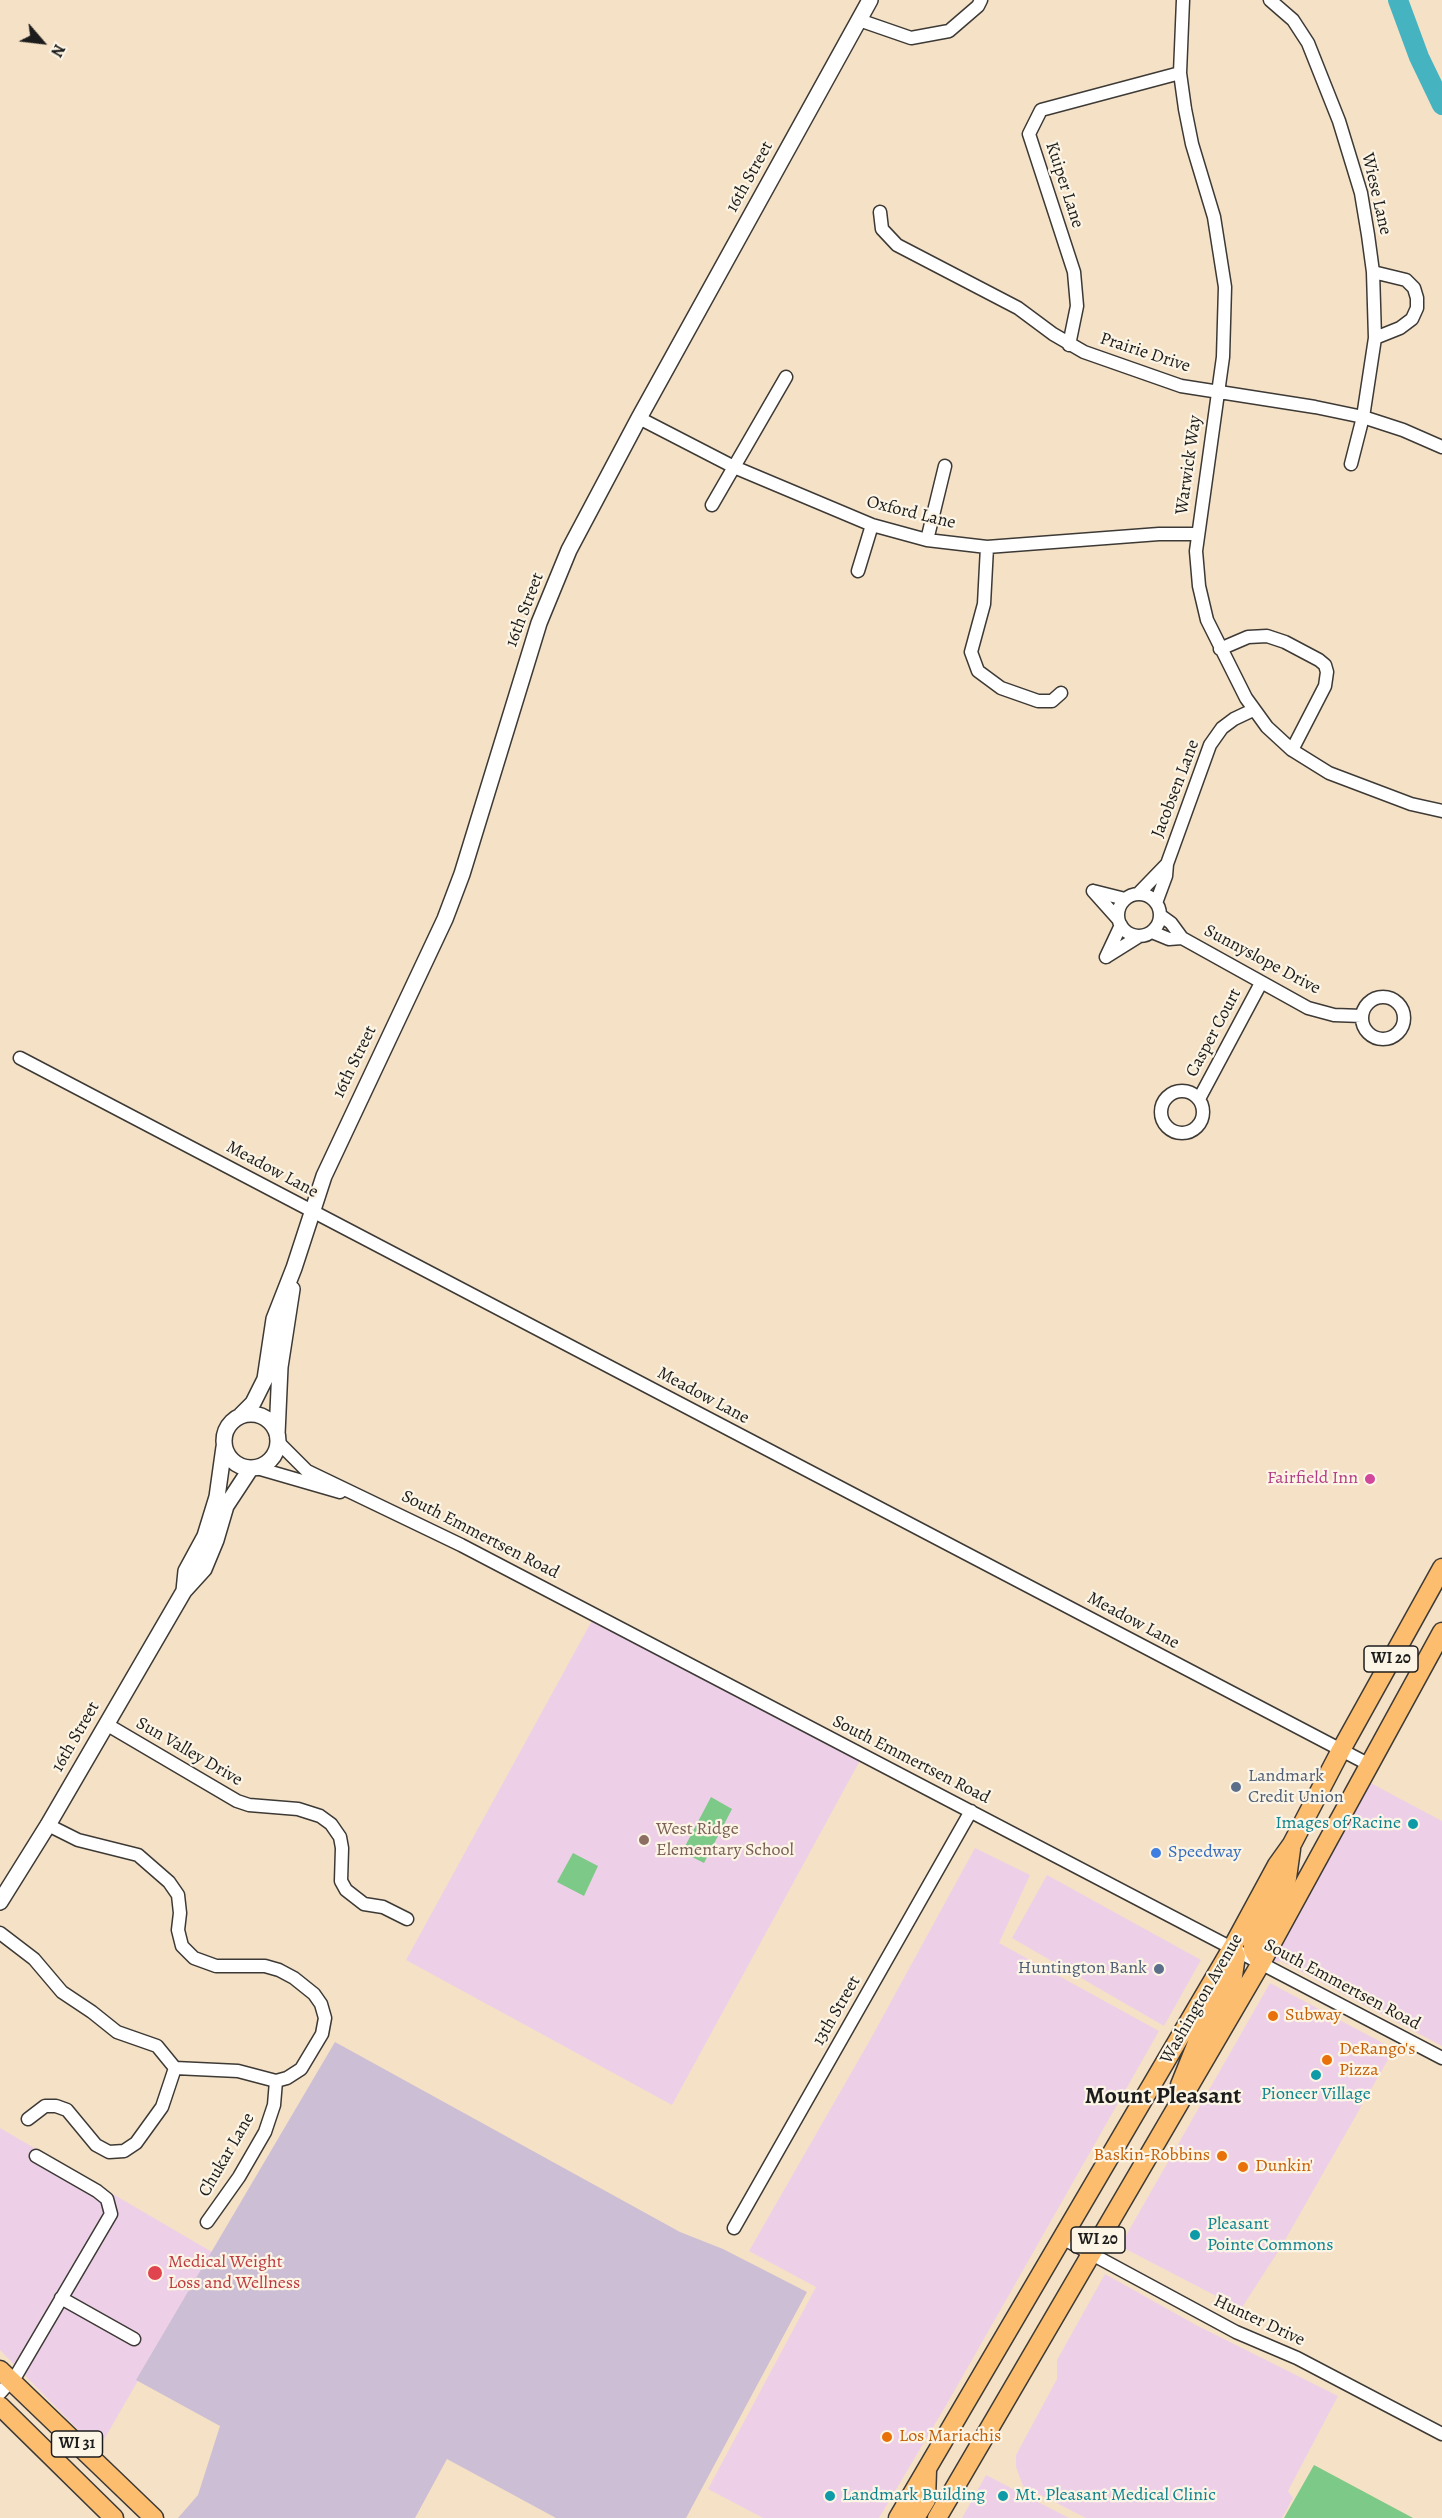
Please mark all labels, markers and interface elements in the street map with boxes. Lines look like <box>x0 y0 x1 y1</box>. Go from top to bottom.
north arrow <box>12 12 72 72</box>
text: N <box>45 40 70 61</box>
street label: 16th Street <box>722 138 778 216</box>
street label: Kuiper Lane <box>1040 139 1088 231</box>
street label: Wiese Lane <box>1356 151 1396 237</box>
street label: Prairie Drive <box>1097 328 1193 378</box>
street label: Warwick Way <box>1171 414 1207 516</box>
street label: Oxford Lane <box>864 492 958 534</box>
street label: 16th Street <box>501 570 549 650</box>
street label: Jacobsen Lane <box>1147 737 1205 841</box>
street label: Sunnyslope Drive <box>1200 920 1324 1000</box>
street label: Casper Court <box>1182 985 1246 1081</box>
street label: 16th Street <box>328 1022 382 1102</box>
street label: Meadow Lane <box>222 1137 322 1203</box>
street label: Meadow Lane <box>653 1363 753 1429</box>
place label: Fairfield Inn <box>1267 1468 1358 1490</box>
marker: Fairfield Inn <box>1363 1472 1377 1486</box>
street label: South Emmertsen Road <box>398 1486 562 1584</box>
street label: Meadow Lane <box>1083 1588 1183 1654</box>
road number: WI 20 <box>1364 1646 1418 1672</box>
street label: 16th Street <box>47 1698 105 1776</box>
street label: South Emmertsen Road <box>829 1711 993 1809</box>
street label: Sun Valley Drive <box>132 1713 246 1791</box>
place label: Landmark Credit Union <box>1248 1766 1344 1808</box>
marker: Landmark Credit Union <box>1229 1780 1243 1794</box>
place label: Images of Racine <box>1275 1813 1401 1835</box>
marker: Images of Racine <box>1406 1817 1420 1831</box>
place label: West Ridge Elementary School <box>656 1819 794 1862</box>
marker: West Ridge Elementary School <box>637 1833 651 1847</box>
place label: Speedway <box>1168 1842 1241 1864</box>
marker: Speedway <box>1149 1846 1163 1860</box>
street label: Washington Avenue <box>1156 1930 1248 2068</box>
street label: South Emmertsen Road <box>1260 1935 1424 2035</box>
place label: Huntington Bank <box>1018 1958 1147 1980</box>
marker: Huntington Bank <box>1152 1962 1166 1976</box>
street label: 13th Street <box>808 1972 866 2050</box>
place label: Subway <box>1285 2005 1342 2027</box>
marker: Subway <box>1266 2009 1280 2023</box>
place label: DeRango's Pizza <box>1339 2039 1415 2082</box>
marker: DeRango's Pizza <box>1320 2053 1334 2067</box>
marker: Pioneer Village <box>1309 2068 1323 2082</box>
district label: Mount Pleasant <box>1085 2083 1241 2111</box>
place label: Pioneer Village <box>1261 2084 1371 2106</box>
street label: Chukar Lane <box>194 2109 260 2201</box>
place label: Baskin-Robbins <box>1094 2145 1210 2167</box>
marker: Baskin-Robbins <box>1215 2149 1229 2163</box>
place label: Dunkin' <box>1255 2156 1313 2178</box>
marker: Dunkin' <box>1236 2160 1250 2174</box>
place label: Pleasant Pointe Commons <box>1207 2214 1333 2256</box>
road number: WI 20 <box>1071 2227 1125 2253</box>
marker: Pleasant Pointe Commons <box>1188 2228 1202 2242</box>
place label: Medical Weight Loss and Wellness <box>168 2252 300 2294</box>
marker: Medical Weight Loss and Wellness <box>146 2264 164 2282</box>
street label: Hunter Drive <box>1210 2290 1308 2352</box>
place label: Los Mariachis <box>899 2426 1001 2448</box>
marker: Los Mariachis <box>880 2430 894 2444</box>
road number: WI 31 <box>52 2431 103 2457</box>
place label: Landmark Building <box>842 2485 985 2507</box>
place label: Mt. Pleasant Medical Clinic <box>1015 2485 1216 2507</box>
marker: Landmark Building <box>823 2489 837 2503</box>
marker: Mt. Pleasant Medical Clinic <box>996 2489 1010 2503</box>

